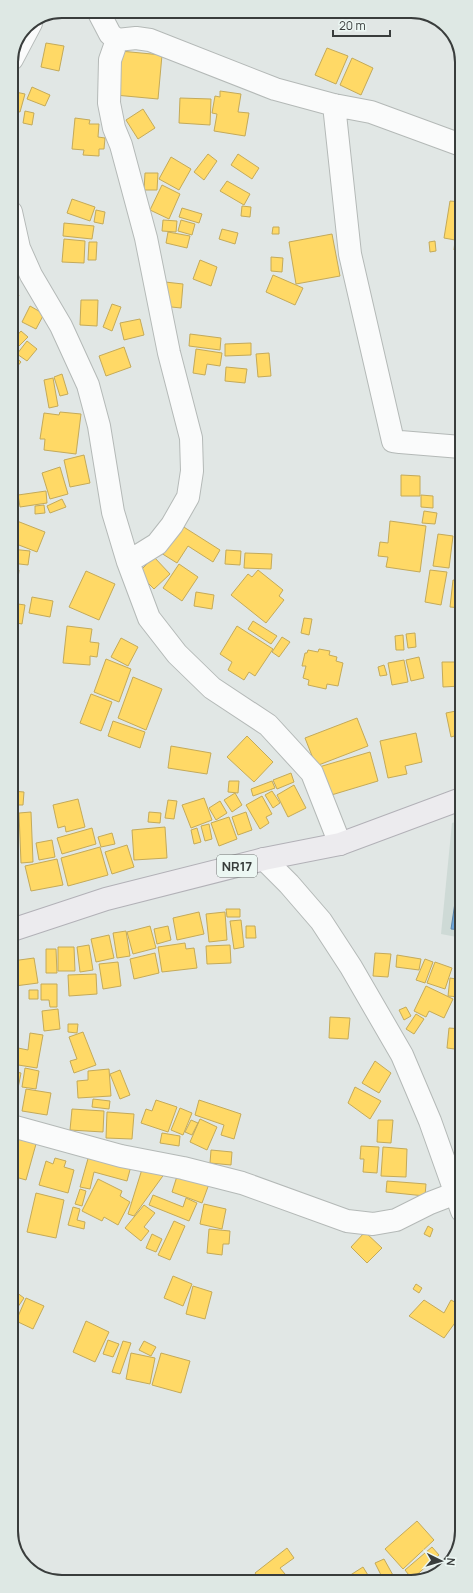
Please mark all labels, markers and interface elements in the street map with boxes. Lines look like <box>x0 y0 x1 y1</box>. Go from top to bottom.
scale bar <box>333 12 390 38</box>
text: 20 m <box>339 17 366 34</box>
road number: NR17 <box>217 855 257 877</box>
north arrow <box>421 1541 461 1581</box>
text: N <box>444 1557 459 1567</box>

